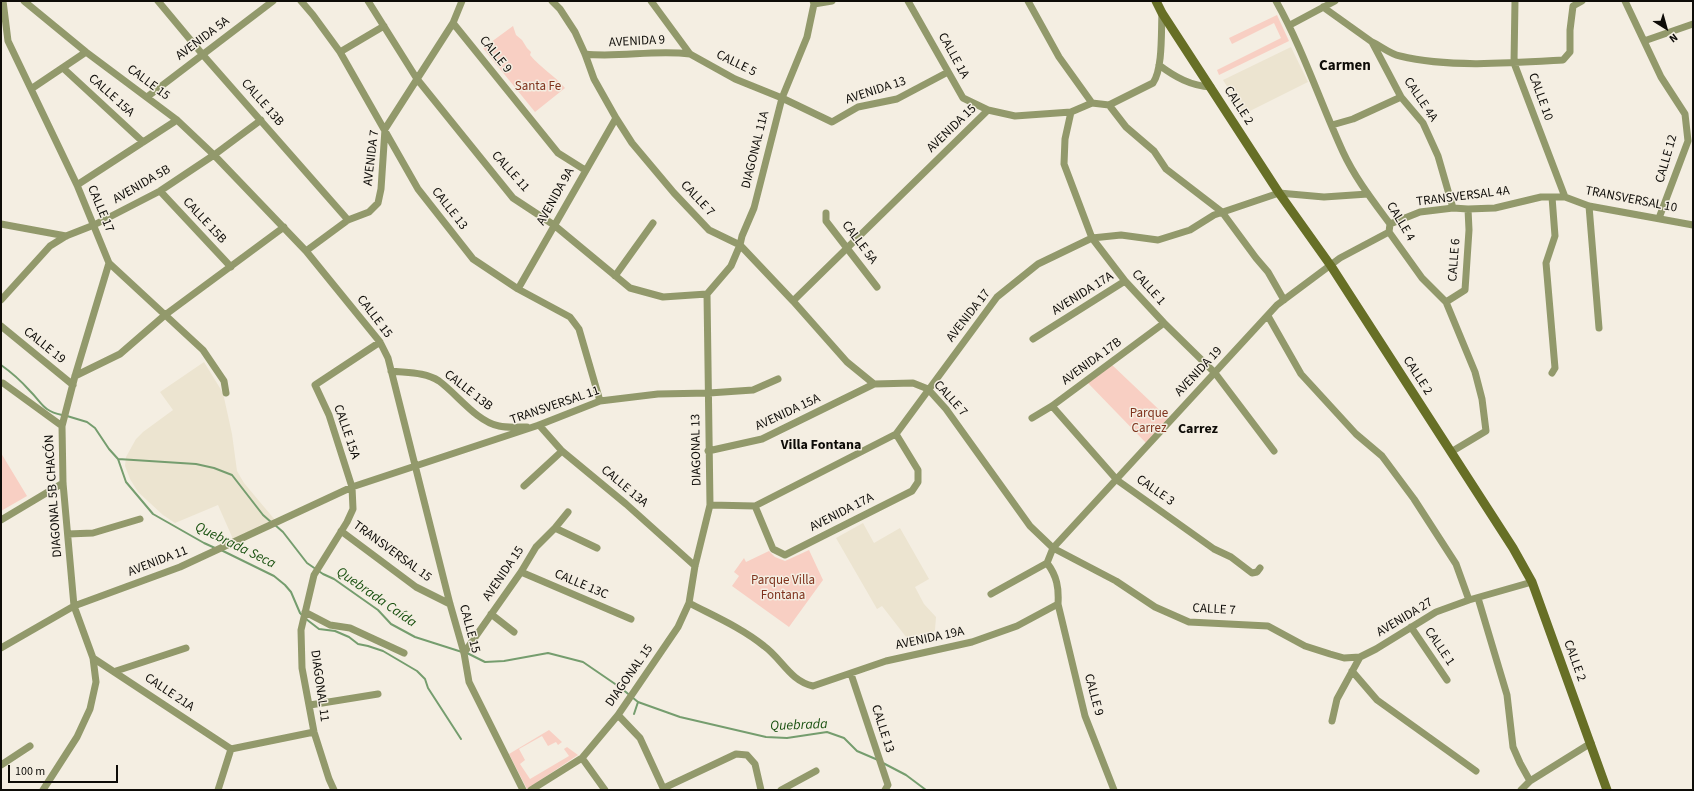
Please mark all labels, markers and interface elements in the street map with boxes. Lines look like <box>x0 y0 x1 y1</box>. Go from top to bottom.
north arrow <box>1646 8 1686 48</box>
street label: AVENIDA 5A <box>173 14 233 64</box>
street label: CALLE 1A <box>934 30 972 82</box>
text: N <box>1666 30 1681 46</box>
street label: CALLE 9 <box>475 33 515 77</box>
street label: AVENIDA 9 <box>609 33 665 51</box>
street label: CALLE 5 <box>713 48 759 80</box>
district label: Carmen <box>1319 58 1371 76</box>
street label: CALLE 15 <box>124 62 172 104</box>
street label: CALLE 15A <box>85 71 137 121</box>
street label: CALLE 10 <box>1524 71 1556 123</box>
street label: AVENIDA 13 <box>844 74 908 108</box>
street label: CALLE 4A <box>1400 75 1440 125</box>
street label: CALLE 13B <box>237 76 287 130</box>
park label: Santa Fe <box>515 79 561 95</box>
street label: CALLE 2 <box>1220 84 1256 128</box>
street label: AVENIDA 15 <box>924 102 980 156</box>
street label: DIAGONAL 11A <box>739 110 773 190</box>
street label: AVENIDA 7 <box>361 129 383 187</box>
street label: CALLE 12 <box>1653 133 1681 185</box>
street label: CALLE 11 <box>488 148 532 196</box>
street label: AVENIDA 5B <box>110 162 174 208</box>
street label: AVENIDA 9A <box>534 166 578 228</box>
street label: CALLE 7 <box>677 178 717 220</box>
street label: CALLE 17 <box>83 183 117 235</box>
street label: TRANSVERSAL 10 <box>1584 183 1678 217</box>
street label: TRANSVERSAL 4A <box>1415 184 1511 210</box>
street label: CALLE 13 <box>428 185 470 233</box>
street label: CALLE 15B <box>179 195 229 247</box>
street label: CALLE 4 <box>1382 200 1418 244</box>
street label: CALLE 5A <box>838 218 880 268</box>
street label: CALLE 6 <box>1446 238 1464 282</box>
street label: CALLE 1 <box>1128 267 1168 309</box>
street label: AVENIDA 17A <box>1049 269 1117 319</box>
street label: AVENIDA 17 <box>944 286 994 346</box>
street label: CALLE 15 <box>353 293 395 341</box>
street label: CALLE 19 <box>20 324 68 368</box>
street label: AVENIDA 17B <box>1059 335 1125 389</box>
street label: AVENIDA 19 <box>1172 344 1226 400</box>
street label: CALLE 2 <box>1399 354 1435 398</box>
street label: CALLE 13B <box>441 367 495 415</box>
street label: CALLE 7 <box>930 378 970 420</box>
street label: TRANSVERSAL 11 <box>508 383 602 429</box>
street label: AVENIDA 15A <box>753 391 823 435</box>
street label: CALLE 15A <box>329 403 363 461</box>
park label: Parque Carrez <box>1130 406 1168 437</box>
street label: DIAGONAL 13 <box>689 414 705 486</box>
district label: Carrez <box>1178 422 1218 438</box>
street label: DIAGONAL 5B CHACÓN <box>42 434 66 558</box>
district label: Villa Fontana <box>781 438 861 454</box>
street label: CALLE 13A <box>597 463 651 511</box>
street label: CALLE 3 <box>1133 472 1177 510</box>
street label: AVENIDA 17A <box>807 490 877 536</box>
street label: TRANSVERSAL 15 <box>350 518 434 586</box>
water label: Quebrada Seca <box>192 519 278 573</box>
street label: AVENIDA 11 <box>126 543 190 581</box>
street label: AVENIDA 15 <box>480 544 528 604</box>
water label: Quebrada Caída <box>333 564 419 632</box>
street label: CALLE 13C <box>552 567 610 603</box>
park label: Parque Villa Fontana <box>751 573 815 604</box>
street label: AVENIDA 27 <box>1374 595 1436 641</box>
street label: CALLE 7 <box>1192 601 1236 619</box>
street label: CALLE 15 <box>455 603 483 655</box>
street label: AVENIDA 19A <box>894 624 966 654</box>
street label: CALLE 1 <box>1421 625 1457 669</box>
street label: CALLE 2 <box>1559 638 1589 684</box>
street label: DIAGONAL 15 <box>603 642 657 710</box>
street label: DIAGONAL 11 <box>306 649 332 723</box>
street label: CALLE 21A <box>141 671 197 715</box>
street label: CALLE 9 <box>1080 672 1106 718</box>
street label: CALLE 13 <box>867 703 897 755</box>
water label: Quebrada <box>770 717 828 735</box>
scale bar <box>10 757 120 783</box>
text: 100 m <box>15 763 45 780</box>

